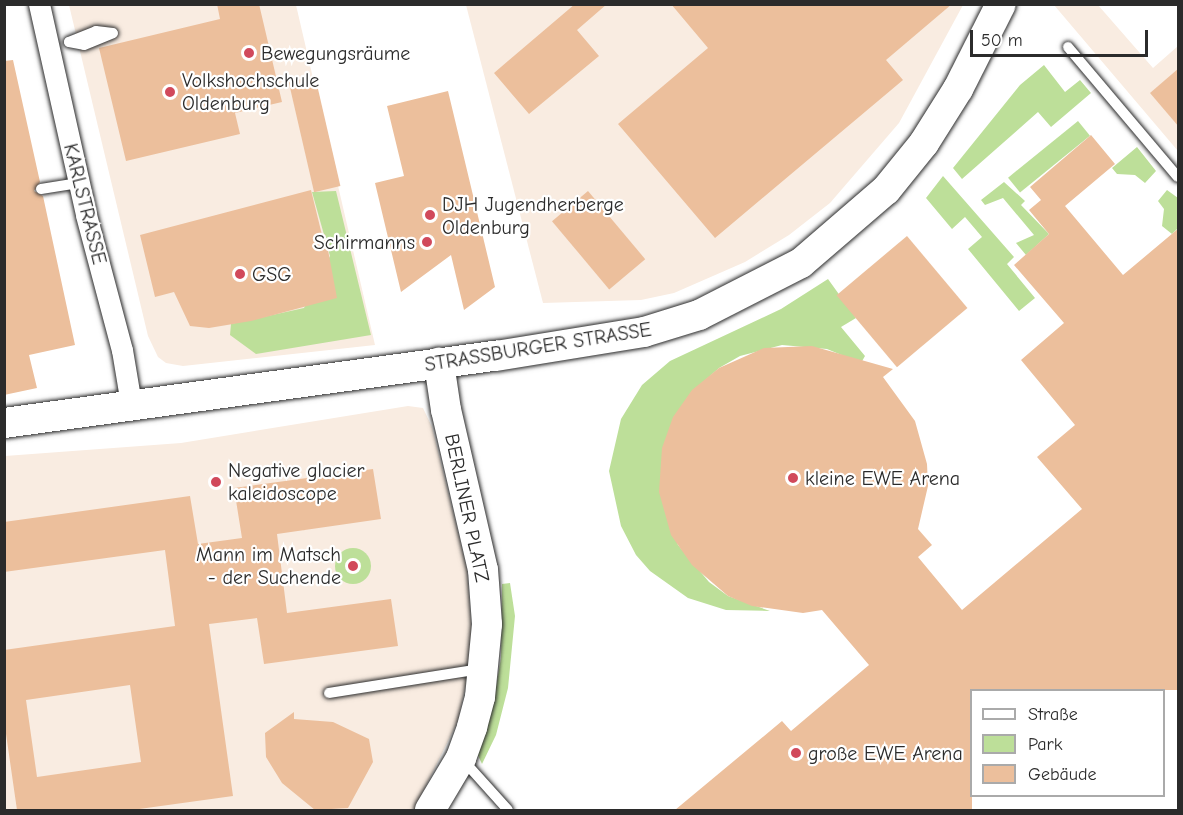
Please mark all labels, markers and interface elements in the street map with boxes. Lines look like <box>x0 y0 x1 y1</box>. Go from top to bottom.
scale bar <box>973 18 1152 56</box>
text: 50 m <box>981 30 1023 51</box>
place label: Bewegungsräume <box>261 41 410 65</box>
marker: Bewegungsräume <box>242 46 256 60</box>
place label: Volkshochschule Oldenburg <box>182 68 319 115</box>
marker: Volkshochschule Oldenburg <box>163 85 177 99</box>
street label: KARLSTRASSE <box>58 141 112 267</box>
place label: DJH Jugendherberge Oldenburg <box>442 192 624 239</box>
marker: DJH Jugendherberge Oldenburg <box>423 208 437 222</box>
place label: Schirmanns <box>314 230 415 254</box>
marker: Schirmanns <box>420 235 434 249</box>
place label: GSG <box>252 262 292 286</box>
marker: GSG <box>233 267 247 281</box>
street label: STRASSBURGER STRASSE <box>423 317 653 377</box>
street label: BERLINER PLATZ <box>440 431 494 585</box>
place label: Negative glacier kaleidoscope <box>228 458 364 505</box>
place label: kleine EWE Arena <box>805 466 960 490</box>
marker: kleine EWE Arena <box>786 471 800 485</box>
marker: Negative glacier kaleidoscope <box>209 475 223 489</box>
place label: Mann im Matsch - der Suchende <box>196 542 341 589</box>
marker: Mann im Matsch - der Suchende <box>346 559 360 573</box>
legend <box>970 689 1165 797</box>
text: Straße <box>1028 704 1078 725</box>
text: Park <box>1028 734 1062 755</box>
place label: große EWE Arena <box>808 741 963 765</box>
marker: große EWE Arena <box>789 746 803 760</box>
text: Gebäude <box>1028 764 1097 785</box>

